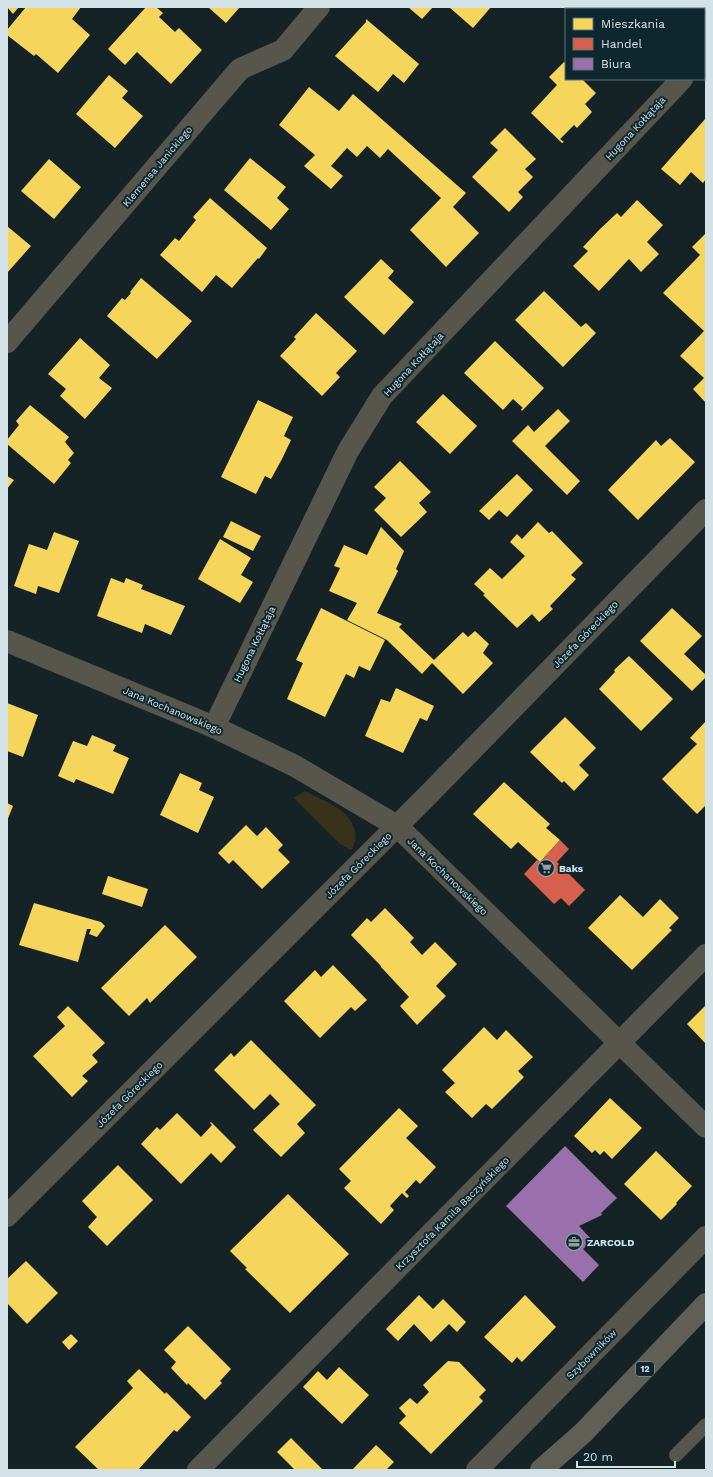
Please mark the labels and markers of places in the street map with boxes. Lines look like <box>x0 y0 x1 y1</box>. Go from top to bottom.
supermarket icon: Baks <box>536 858 556 878</box>
place label: Baks <box>559 863 584 874</box>
office icon: ZARCOLD <box>564 1232 584 1252</box>
place label: ZARCOLD <box>587 1237 634 1248</box>

